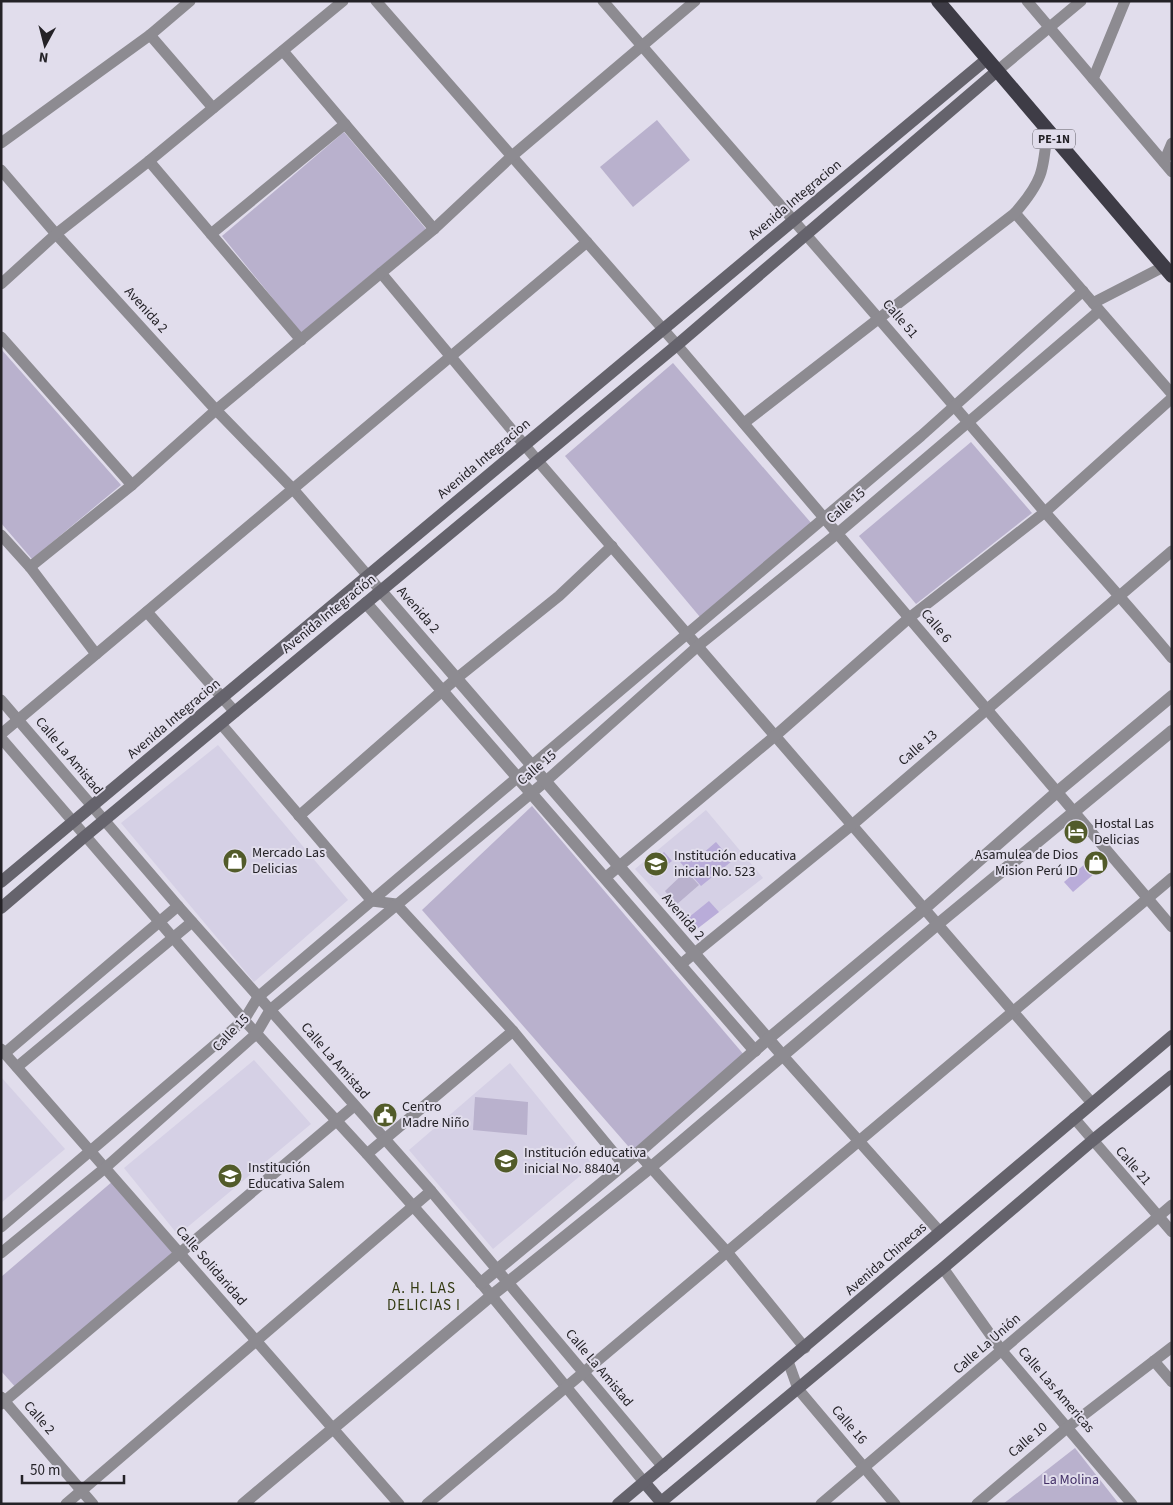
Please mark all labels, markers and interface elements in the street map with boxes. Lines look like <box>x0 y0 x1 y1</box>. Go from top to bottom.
north arrow <box>20 20 70 70</box>
text: N <box>38 46 49 67</box>
road number: PE-1N <box>1033 130 1075 148</box>
street label: Avenida Integracion <box>744 155 846 245</box>
street label: Avenida 2 <box>120 282 172 338</box>
street label: Calle 51 <box>877 295 923 343</box>
street label: Avenida Integracion <box>433 414 535 504</box>
street label: Calle 15 <box>822 483 870 529</box>
street label: Avenida Integración <box>278 570 380 658</box>
street label: Avenida 2 <box>392 582 444 638</box>
street label: Calle 6 <box>916 605 956 647</box>
street label: Avenida Integracion <box>123 674 225 764</box>
street label: Calle La Amistad <box>30 713 108 799</box>
street label: Calle 13 <box>894 725 942 771</box>
street label: Calle 15 <box>513 746 561 790</box>
place label: Hostal Las Delicias <box>1094 814 1154 850</box>
hotel icon: Hostal Las Delicias <box>1063 819 1089 845</box>
place label: Mercado Las Delicias <box>252 843 325 879</box>
place label: Asamulea de Dios Mision Perú ID <box>975 845 1078 881</box>
place label: Institución educativa inicial No. 523 <box>674 846 796 882</box>
shop icon: Mercado Las Delicias <box>222 848 248 874</box>
shop icon: Asamulea de Dios Mision Perú ID <box>1083 850 1109 876</box>
school or university icon: Institución educativa inicial No. 523 <box>643 851 669 877</box>
street label: Avenida 2 <box>657 889 709 945</box>
street label: Calle 15 <box>208 1010 254 1056</box>
street label: Calle La Amistad <box>296 1018 374 1104</box>
place label: Centro Madre Niño <box>402 1097 469 1133</box>
public building icon: Centro Madre Niño <box>372 1102 398 1128</box>
street label: Calle 21 <box>1110 1142 1156 1190</box>
place label: Institución educativa inicial No. 88404 <box>524 1143 646 1179</box>
school or university icon: Institución educativa inicial No. 88404 <box>493 1148 519 1174</box>
place label: Institución Educativa Salem <box>248 1158 345 1194</box>
school or university icon: Institución Educativa Salem <box>217 1163 243 1189</box>
street label: Avenida Chinecas <box>841 1218 931 1300</box>
street label: Calle Solidaridad <box>171 1222 251 1310</box>
district label: A. H. LAS DELICIAS I <box>387 1278 461 1316</box>
street label: Calle La Unión <box>949 1309 1025 1379</box>
street label: Calle La Amistad <box>560 1325 638 1411</box>
street label: Calle Las Americas <box>1013 1343 1099 1437</box>
street label: Calle 2 <box>19 1397 59 1439</box>
street label: Calle 16 <box>826 1401 872 1449</box>
street label: Calle 10 <box>1004 1418 1052 1462</box>
scale bar <box>22 1452 125 1484</box>
text: 50 m <box>30 1460 60 1481</box>
park label: La Molina <box>1043 1470 1099 1490</box>

